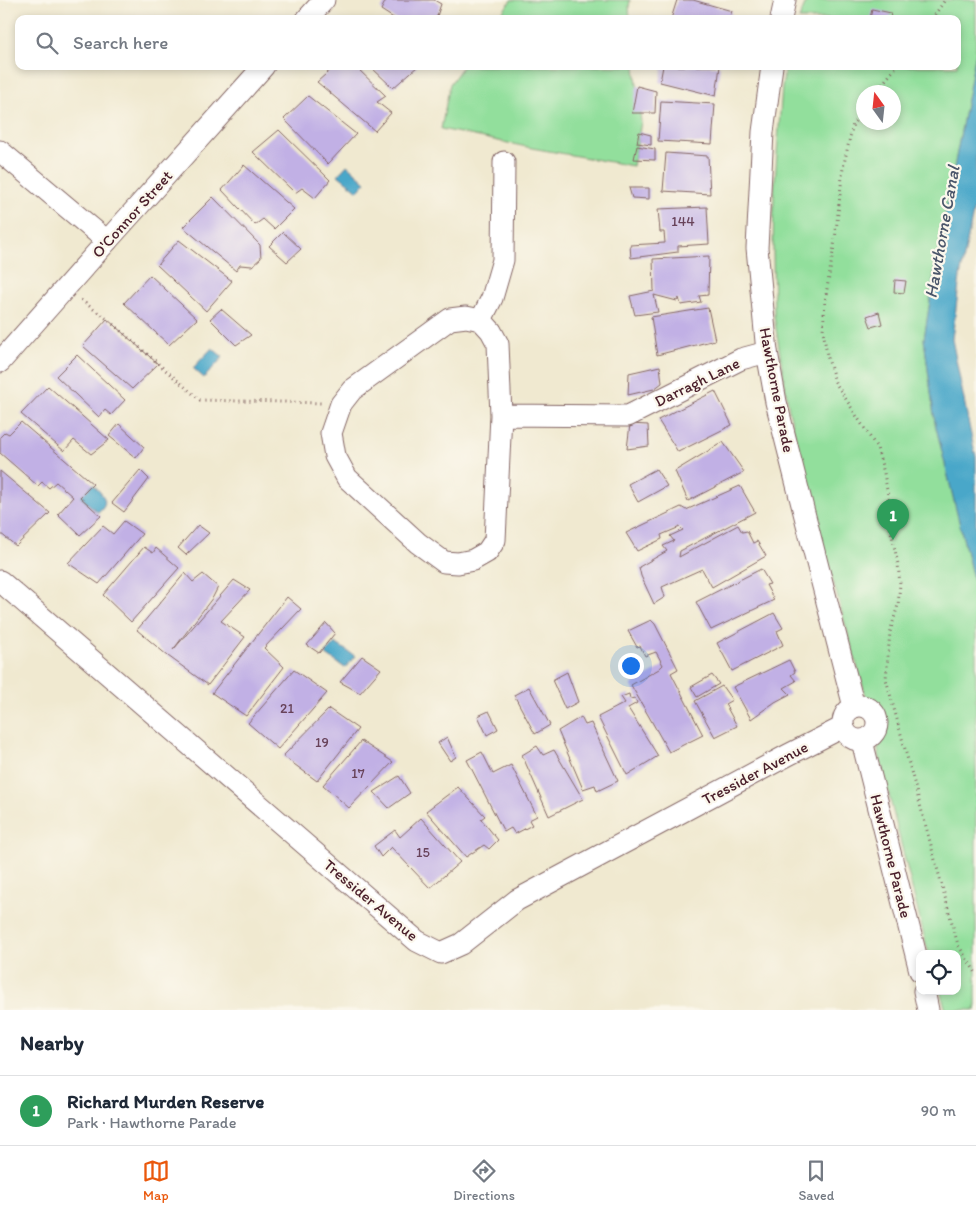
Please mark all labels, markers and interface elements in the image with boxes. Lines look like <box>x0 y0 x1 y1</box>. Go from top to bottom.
search box <box>15 15 961 70</box>
icon: search <box>33 29 61 57</box>
text: Search here <box>73 31 168 54</box>
north arrow <box>856 85 901 130</box>
water label: Hawthorne Canal <box>920 162 965 300</box>
street label: O'Connor Street <box>88 166 176 262</box>
house number: 144 <box>671 213 695 230</box>
street label: Hawthorne Parade <box>756 326 798 454</box>
street label: Darragh Lane <box>651 353 743 411</box>
pin: 1 <box>877 499 909 540</box>
your location <box>618 653 644 679</box>
house number: 21 <box>280 700 294 717</box>
house number: 19 <box>315 734 329 751</box>
street label: Tressider Avenue <box>699 737 811 809</box>
house number: 17 <box>351 765 365 782</box>
street label: Hawthorne Parade <box>866 792 916 920</box>
house number: 15 <box>416 844 430 861</box>
street label: Tressider Avenue <box>320 855 422 945</box>
map controls <box>916 950 961 995</box>
button: locate <box>916 950 961 995</box>
text: Nearby <box>20 1030 84 1055</box>
text: Richard Murden Reserve <box>67 1090 264 1113</box>
text: 1 <box>32 1101 40 1120</box>
text: 90 m <box>921 1101 956 1120</box>
text: Park · Hawthorne Parade <box>67 1113 236 1132</box>
tab: Map <box>142 1157 170 1204</box>
tab: Directions <box>453 1157 515 1204</box>
tab: Saved <box>798 1157 834 1204</box>

